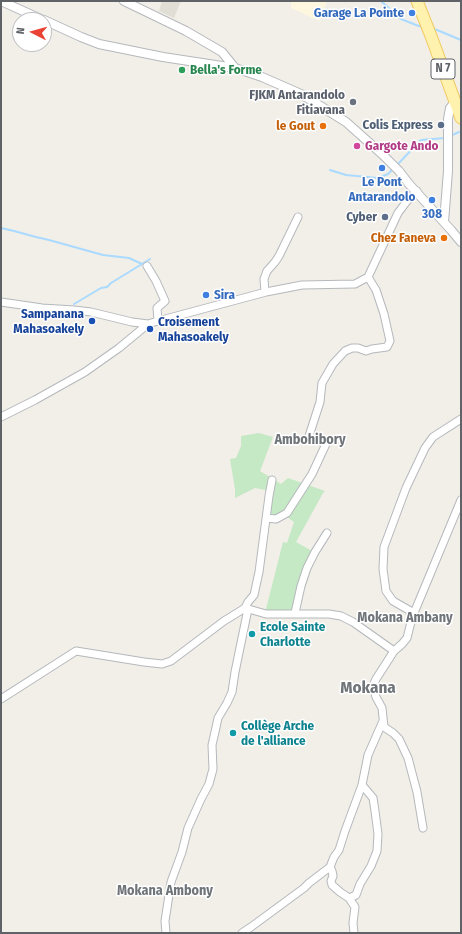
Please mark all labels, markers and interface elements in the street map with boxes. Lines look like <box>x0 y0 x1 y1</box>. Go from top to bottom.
place label: Garage La Pointe <box>314 5 404 21</box>
marker: Garage La Pointe <box>407 8 417 18</box>
north arrow <box>12 12 52 52</box>
text: N <box>14 27 27 35</box>
road number: N 7 <box>431 59 455 79</box>
place label: Bella's Forme <box>190 62 262 78</box>
marker: Bella's Forme <box>177 65 187 75</box>
place label: FJKM Antarandolo Fitiavana <box>249 87 345 118</box>
marker: FJKM Antarandolo Fitiavana <box>348 97 358 107</box>
place label: Colis Express <box>363 117 433 133</box>
place label: le Gout <box>276 118 315 134</box>
marker: Colis Express <box>436 120 446 130</box>
marker: le Gout <box>318 121 328 131</box>
place label: Gargote Ando <box>365 138 438 154</box>
marker: Gargote Ando <box>352 141 362 151</box>
marker: Le Pont Antarandolo <box>377 163 387 173</box>
place label: Le Pont Antarandolo <box>349 174 415 205</box>
marker: 308 <box>427 195 437 205</box>
place label: 308 <box>422 206 442 222</box>
place label: Cyber <box>346 209 377 225</box>
marker: Cyber <box>380 212 390 222</box>
place label: Chez Faneva <box>371 230 436 246</box>
marker: Chez Faneva <box>439 233 449 243</box>
place label: Sira <box>214 287 235 303</box>
marker: Sira <box>201 290 211 300</box>
place label: Sampanana Mahasoakely <box>13 306 84 337</box>
place label: Croisement Mahasoakely <box>158 314 229 345</box>
marker: Sampanana Mahasoakely <box>87 316 97 326</box>
marker: Croisement Mahasoakely <box>145 324 155 334</box>
district label: Ambohibory <box>274 432 346 448</box>
district label: Mokana Ambany <box>357 610 453 626</box>
place label: Ecole Sainte Charlotte <box>260 619 325 650</box>
marker: Ecole Sainte Charlotte <box>247 629 257 639</box>
district label: Mokana <box>340 678 396 698</box>
place label: Collège Arche de l'alliance <box>241 718 314 749</box>
marker: Collège Arche de l'alliance <box>228 728 238 738</box>
district label: Mokana Ambony <box>117 883 213 899</box>

